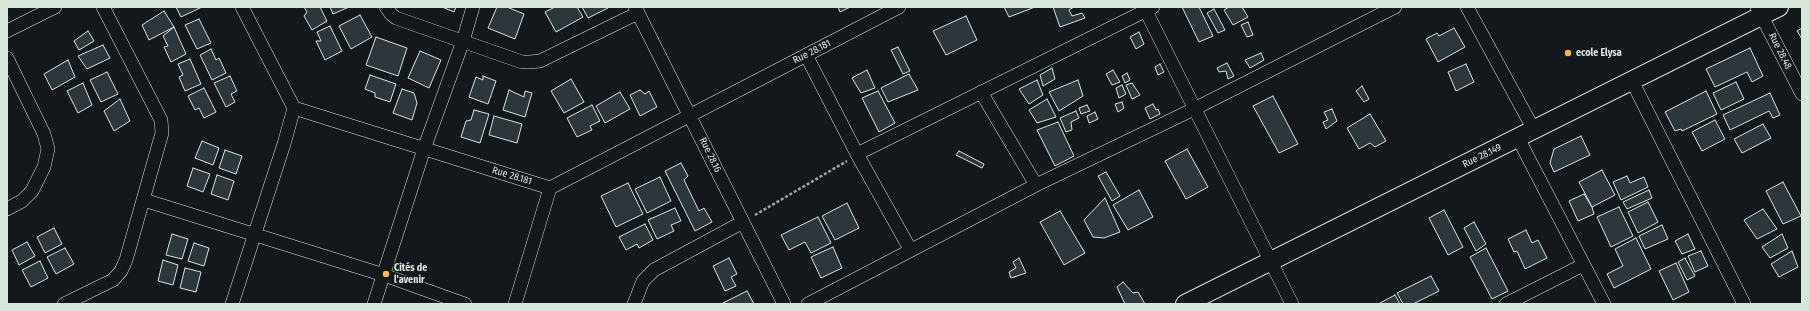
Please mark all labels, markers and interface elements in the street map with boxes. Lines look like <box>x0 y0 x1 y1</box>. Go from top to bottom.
street label: Rue 28.48 <box>1766 31 1794 71</box>
street label: Rue 28.181 <box>791 37 833 67</box>
place label: ecole Elysa <box>1576 47 1622 59</box>
marker: ecole Elysa <box>1563 48 1573 58</box>
street label: Rue 28.16 <box>696 136 724 174</box>
street label: Rue 28.149 <box>1461 141 1503 171</box>
street label: Rue 28.181 <box>491 164 533 188</box>
place label: Cités de l'avenir <box>394 262 427 286</box>
marker: Cités de l'avenir <box>381 269 391 279</box>

